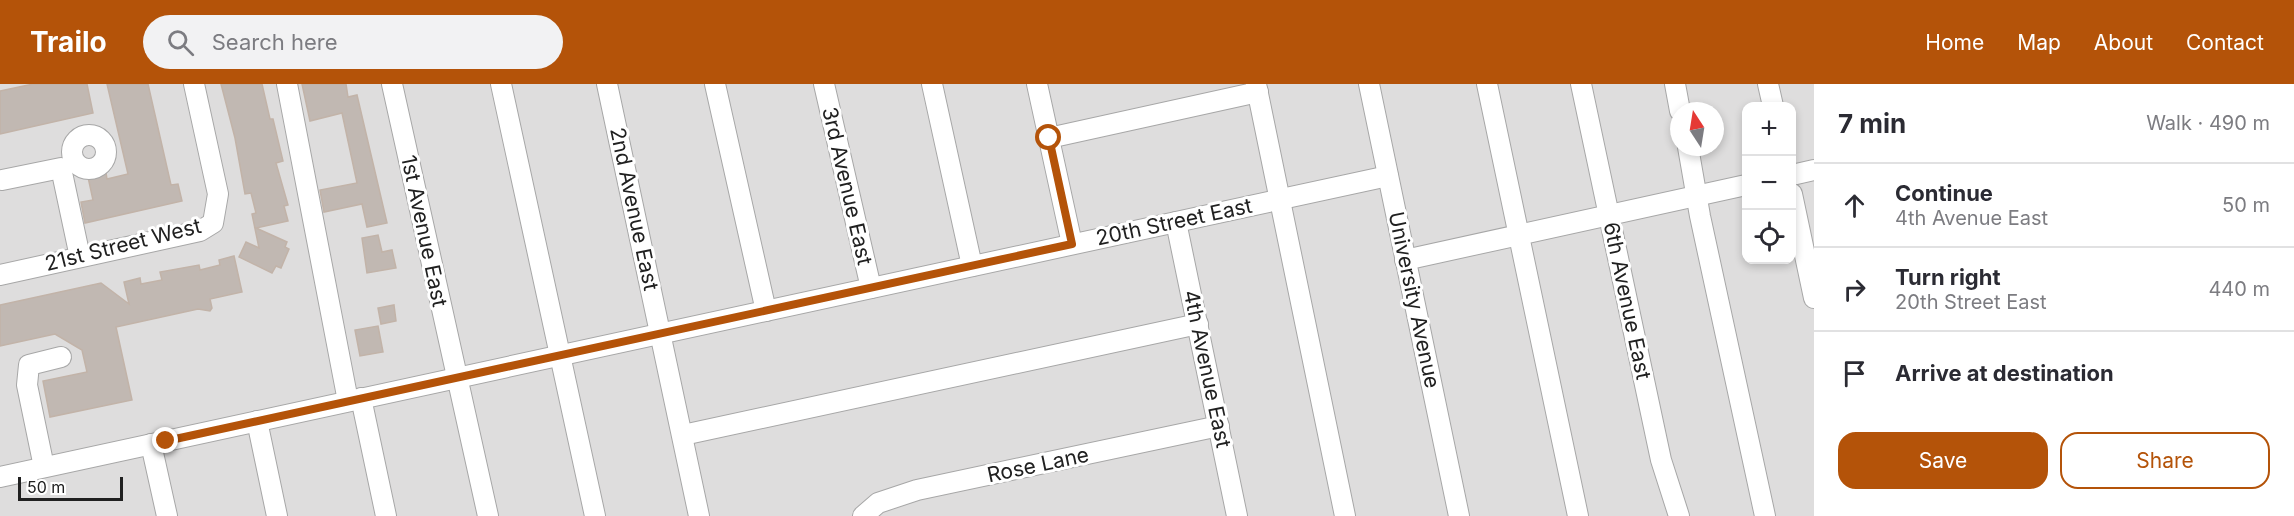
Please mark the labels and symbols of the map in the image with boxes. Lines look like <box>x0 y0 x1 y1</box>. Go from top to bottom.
north arrow <box>1670 102 1724 156</box>
street label: 3rd Avenue East <box>817 104 878 267</box>
route start <box>1035 124 1061 150</box>
street label: 2nd Avenue East <box>605 125 664 293</box>
street label: 1st Avenue East <box>396 153 453 309</box>
street label: 20th Street East <box>1093 193 1254 250</box>
street label: University Avenue <box>1384 209 1445 390</box>
street label: 21st Street West <box>42 213 204 276</box>
street label: 6th Avenue East <box>1599 220 1656 382</box>
street label: 4th Avenue East <box>1179 288 1236 450</box>
route end <box>152 427 178 453</box>
street label: Rose Lane <box>985 442 1091 487</box>
scale bar <box>18 474 123 502</box>

